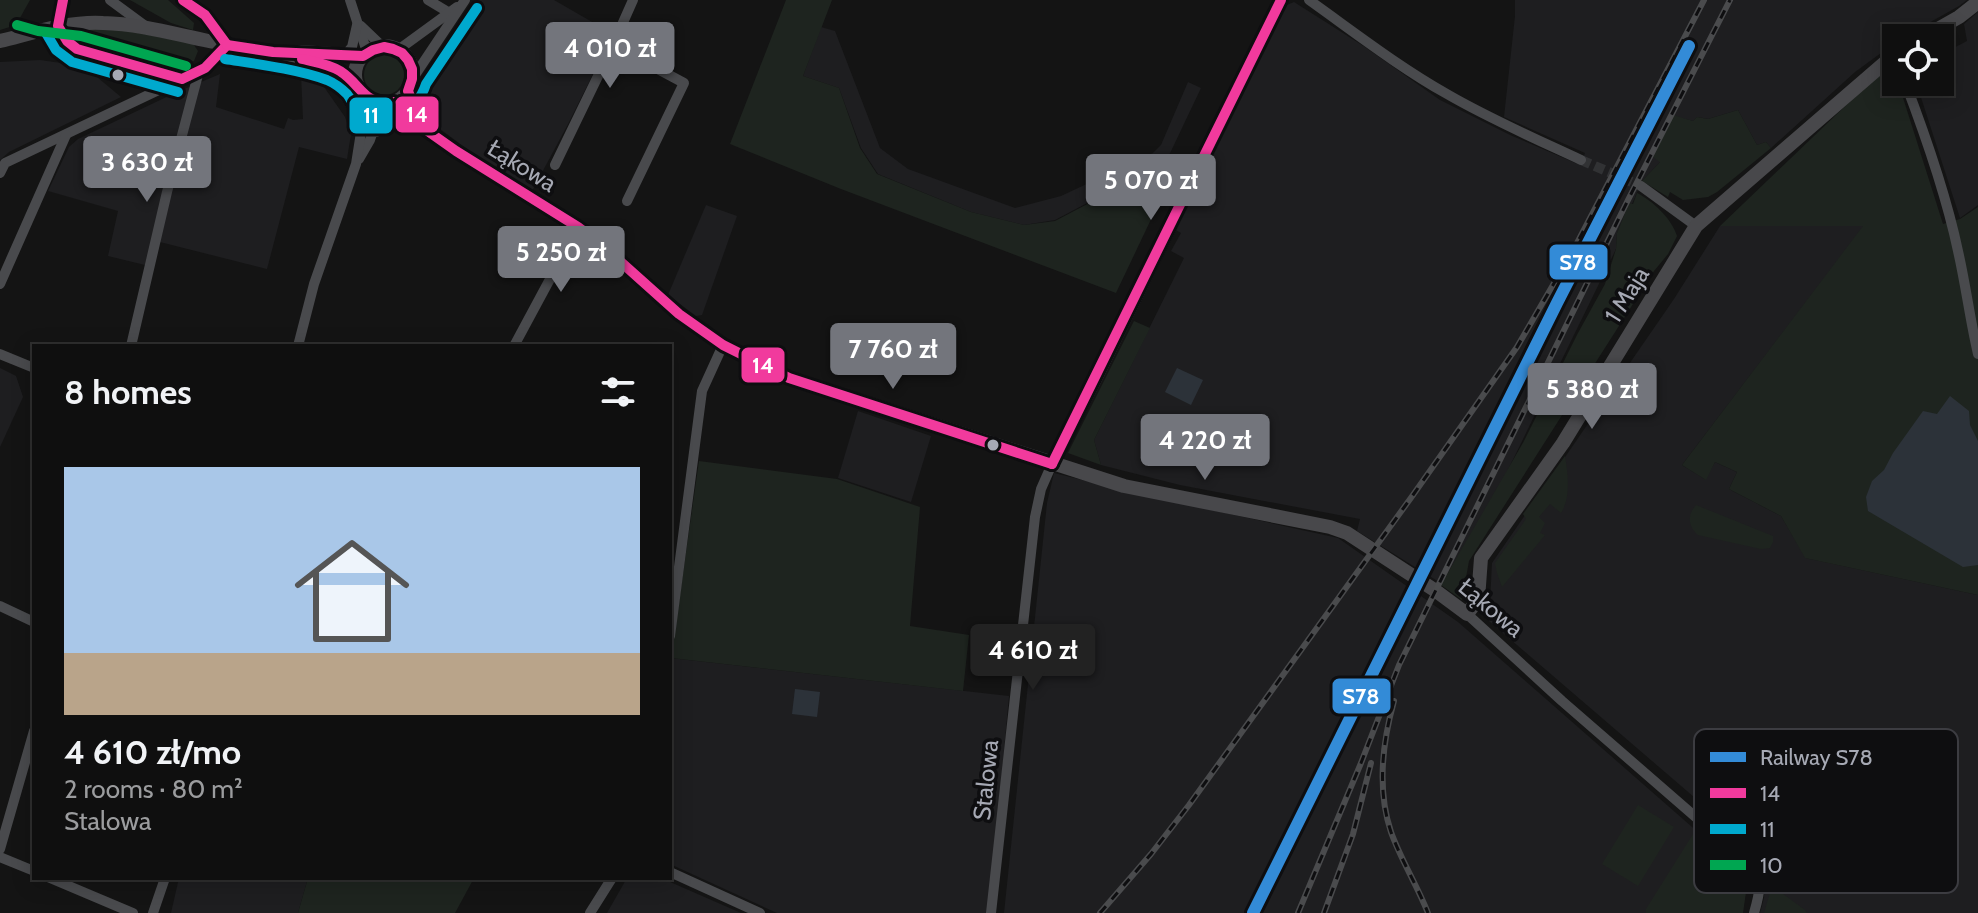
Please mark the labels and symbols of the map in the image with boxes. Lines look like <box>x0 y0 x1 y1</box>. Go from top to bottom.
pin: 4 010 zł <box>527 22 693 90</box>
unlabelled marker <box>110 67 126 83</box>
line badge: 14 <box>394 95 440 134</box>
line badge: 11 <box>348 96 394 135</box>
text: 14 <box>406 101 428 128</box>
text: 11 <box>363 102 379 129</box>
street label: Łąkowa <box>482 133 562 198</box>
pin: 3 630 zł <box>64 136 230 204</box>
pin: 5 070 zł <box>1068 154 1234 222</box>
pin: 5 250 zł <box>478 226 644 294</box>
line badge: S78 <box>1548 243 1609 281</box>
text: S78 <box>1559 249 1597 276</box>
street label: 1 Maja <box>1598 261 1655 328</box>
pin: 7 760 zł <box>810 323 976 391</box>
line badge: 14 <box>740 346 786 384</box>
text: 14 <box>752 352 774 379</box>
pin: 5 380 zł <box>1509 363 1675 431</box>
pin: 4 220 zł <box>1122 414 1288 482</box>
unlabelled marker <box>985 437 1001 453</box>
street label: Łąkowa <box>1453 572 1530 643</box>
pin: 4 610 zł <box>950 624 1116 692</box>
line badge: S78 <box>1331 677 1392 715</box>
text: S78 <box>1342 683 1380 710</box>
legend <box>1694 729 1958 893</box>
street label: Stalowa <box>967 738 1004 822</box>
text: Railway S78 <box>1760 744 1873 771</box>
text: 14 <box>1760 780 1780 807</box>
text: 11 <box>1760 816 1774 843</box>
text: 10 <box>1760 852 1783 879</box>

